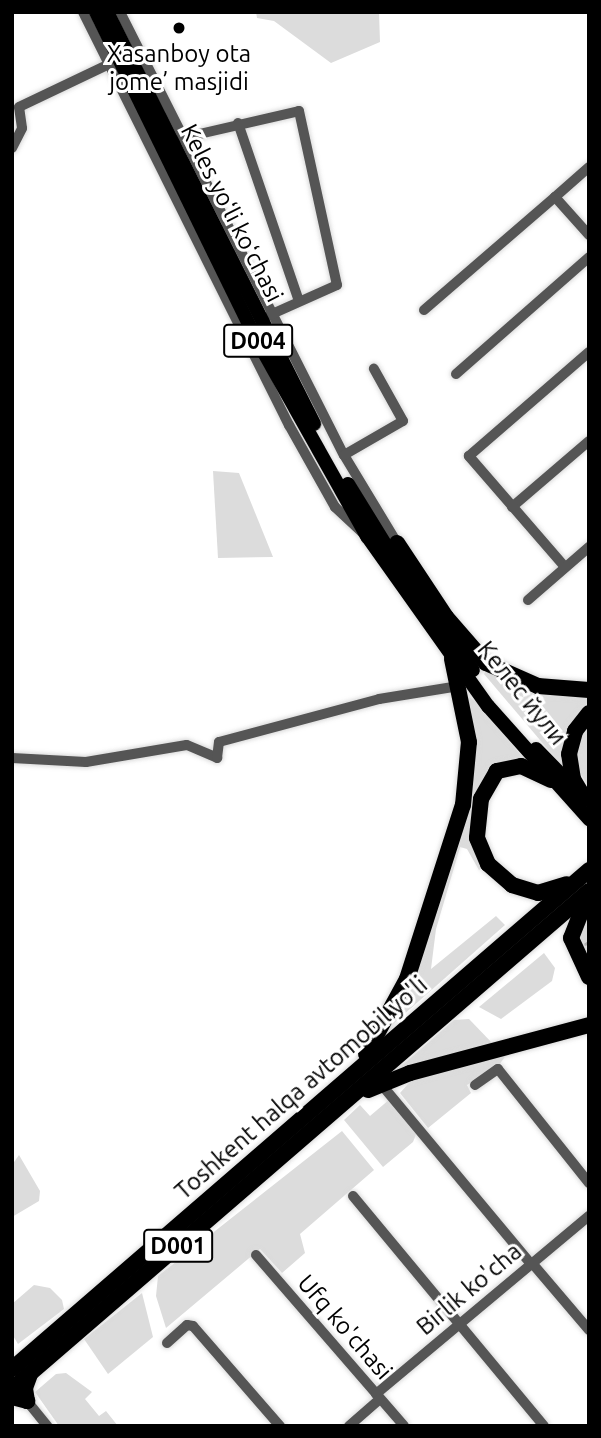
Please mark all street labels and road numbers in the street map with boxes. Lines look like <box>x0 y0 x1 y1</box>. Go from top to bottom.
street label: Keles yoʻli koʻchasi <box>175 119 289 307</box>
road number: D004 <box>223 322 293 360</box>
street label: Келес йули <box>471 635 573 751</box>
street label: Toshkent halqa avtomobil yo'li <box>169 971 433 1205</box>
road number: D001 <box>143 1226 213 1266</box>
street label: Birlik ko'cha <box>411 1237 527 1341</box>
street label: Ufq ko'chasi <box>292 1269 398 1385</box>

